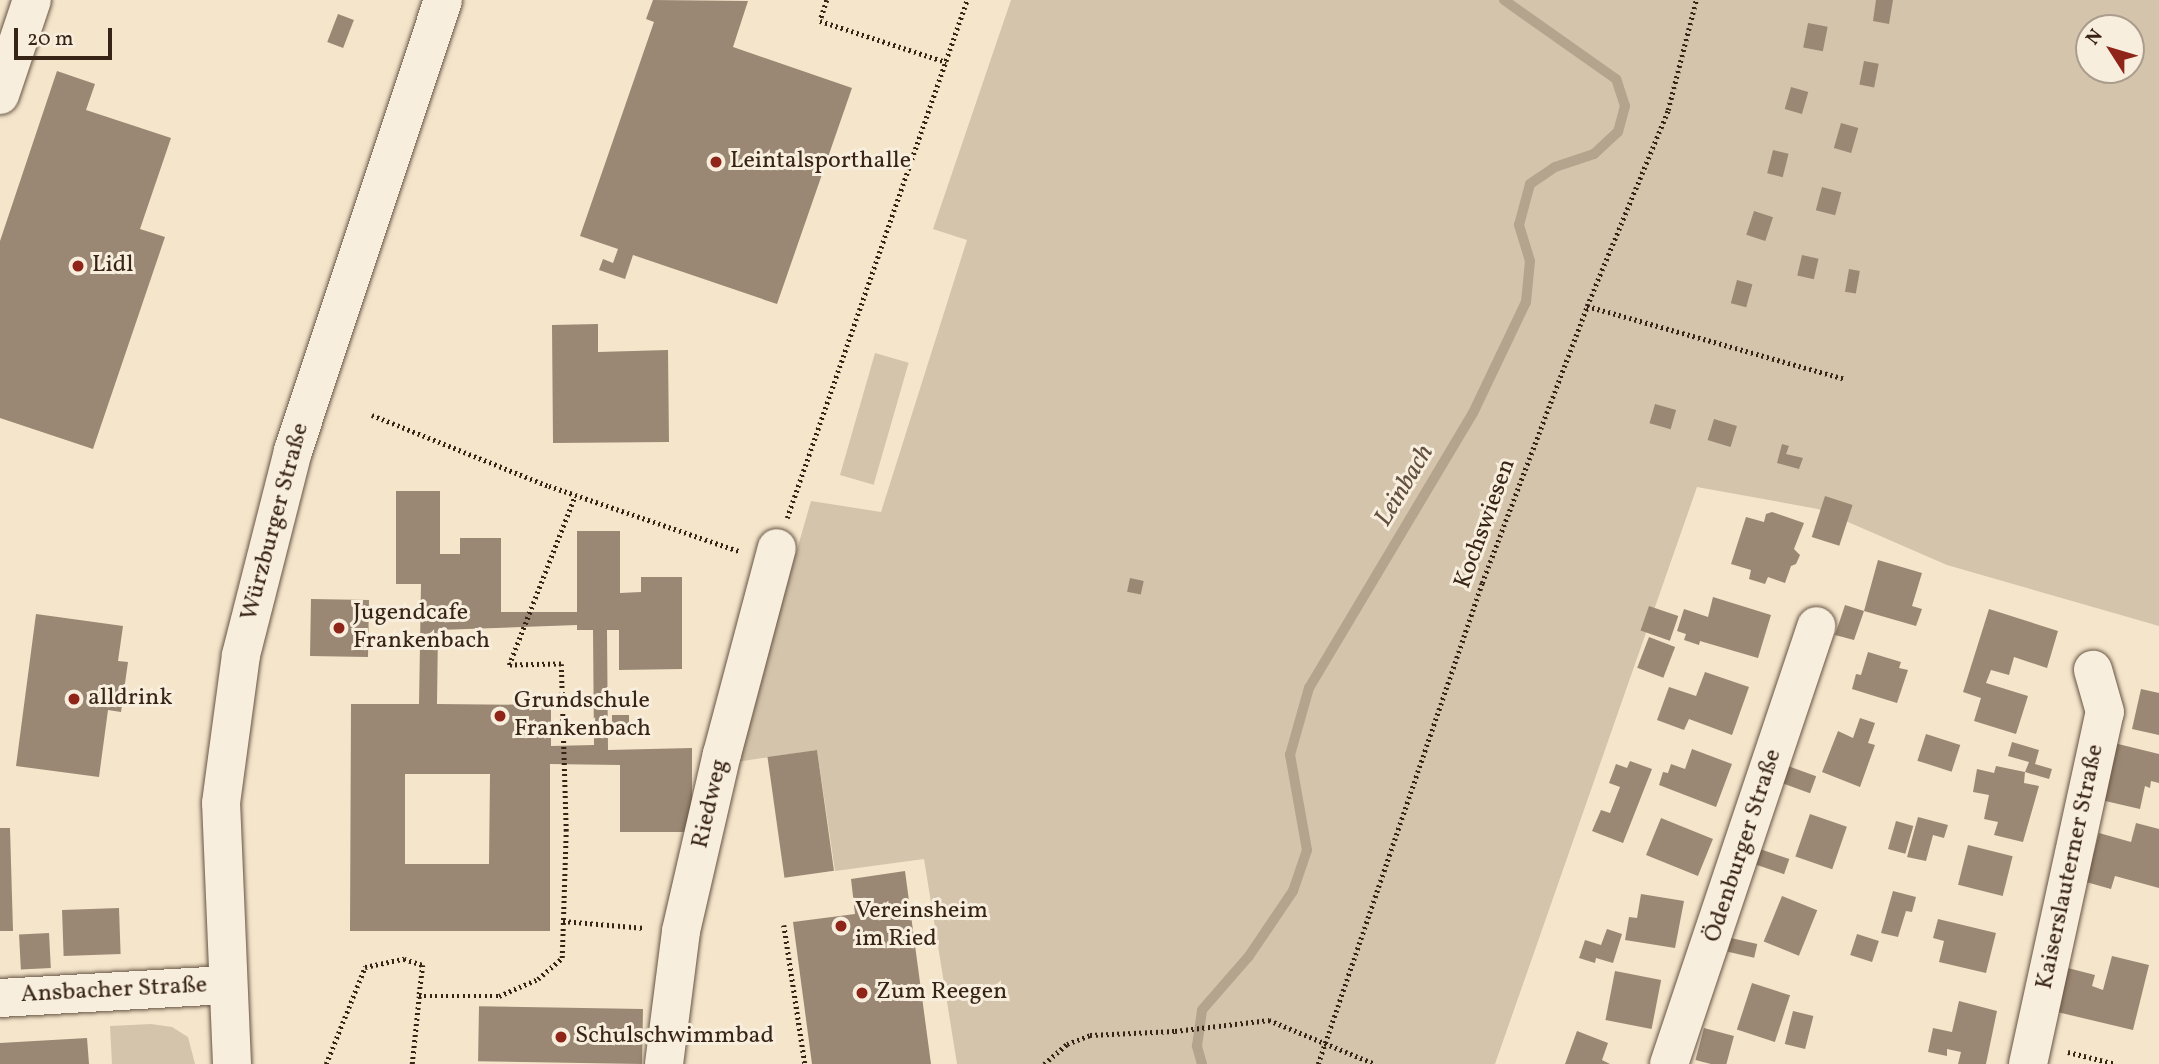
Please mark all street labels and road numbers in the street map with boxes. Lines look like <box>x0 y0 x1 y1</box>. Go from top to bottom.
street label: Würzburger Straße <box>236 420 316 624</box>
street label: Kochswiesen <box>1449 455 1523 593</box>
street label: Kaiserslauterner Straße <box>2031 742 2111 992</box>
street label: Ödenburger Straße <box>1699 746 1789 946</box>
street label: Riedweg <box>687 757 735 851</box>
street label: Ansbacher Straße <box>20 972 208 1010</box>

